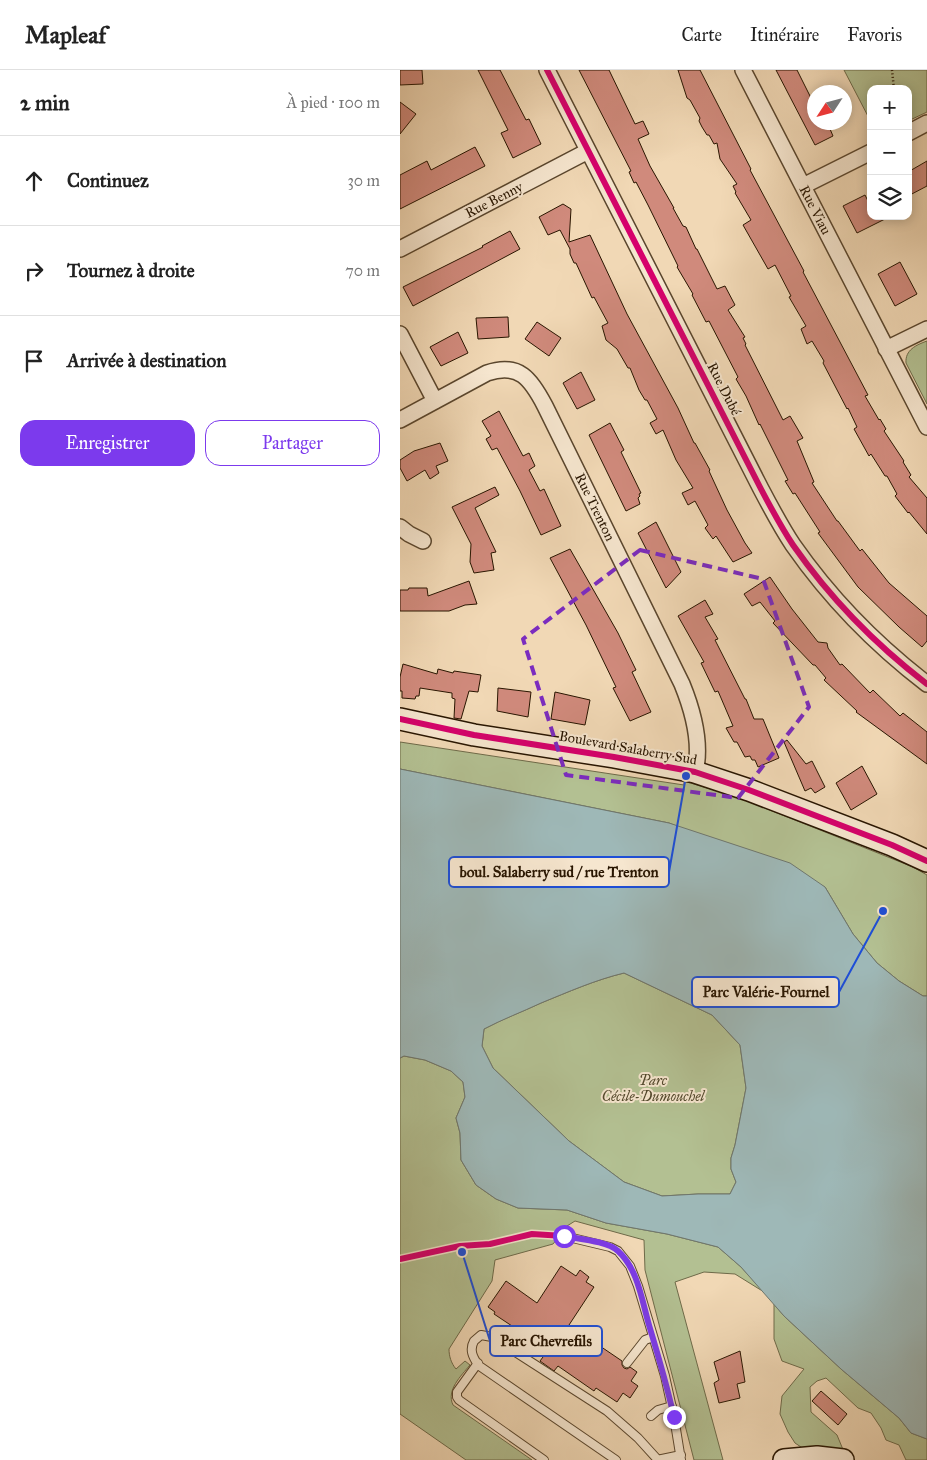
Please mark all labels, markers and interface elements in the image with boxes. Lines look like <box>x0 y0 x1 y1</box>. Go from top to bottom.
text: Mapleaf <box>25 20 106 50</box>
text: Carte <box>682 24 722 46</box>
text: Itinéraire <box>750 24 819 46</box>
text: Favoris <box>847 24 902 46</box>
north arrow <box>807 85 852 130</box>
map controls <box>867 85 912 220</box>
button: + <box>867 85 912 130</box>
text: 2 min <box>20 90 70 116</box>
text: À pied · 100 m <box>287 93 380 112</box>
button: − <box>867 130 912 175</box>
icon: ahead <box>20 167 48 195</box>
text: Continuez <box>67 169 149 192</box>
text: 30 m <box>347 171 380 190</box>
button: layers <box>867 175 912 220</box>
street label: Rue Benny <box>462 178 526 222</box>
street label: Rue Viau <box>795 183 835 238</box>
icon: right <box>20 257 48 285</box>
text: Tournez à droite <box>67 259 195 282</box>
text: 70 m <box>345 261 380 280</box>
icon: arrive <box>20 347 48 375</box>
text: Arrivée à destination <box>67 349 226 372</box>
street label: Rue Dubé <box>703 360 745 418</box>
button: Enregistrer <box>20 420 195 466</box>
button: Partager <box>205 420 380 466</box>
street label: Rue Trenton <box>571 470 619 544</box>
street label: Boulevard Salaberry Sud <box>558 727 698 769</box>
callout: boul. Salaberry sud / rue Trenton <box>449 857 669 887</box>
text: boul. Salaberry sud / rue Trenton <box>458 863 660 882</box>
callout: Parc Valérie-Fournel <box>692 977 839 1007</box>
text: Parc Valérie-Fournel <box>703 983 830 1001</box>
park label: Parc Cécile-Dumouchel <box>602 1072 705 1105</box>
route start <box>553 1225 576 1248</box>
callout: Parc Chevrefils <box>490 1326 602 1356</box>
text: Parc Chevrefils <box>500 1332 592 1350</box>
route end <box>663 1406 686 1429</box>

